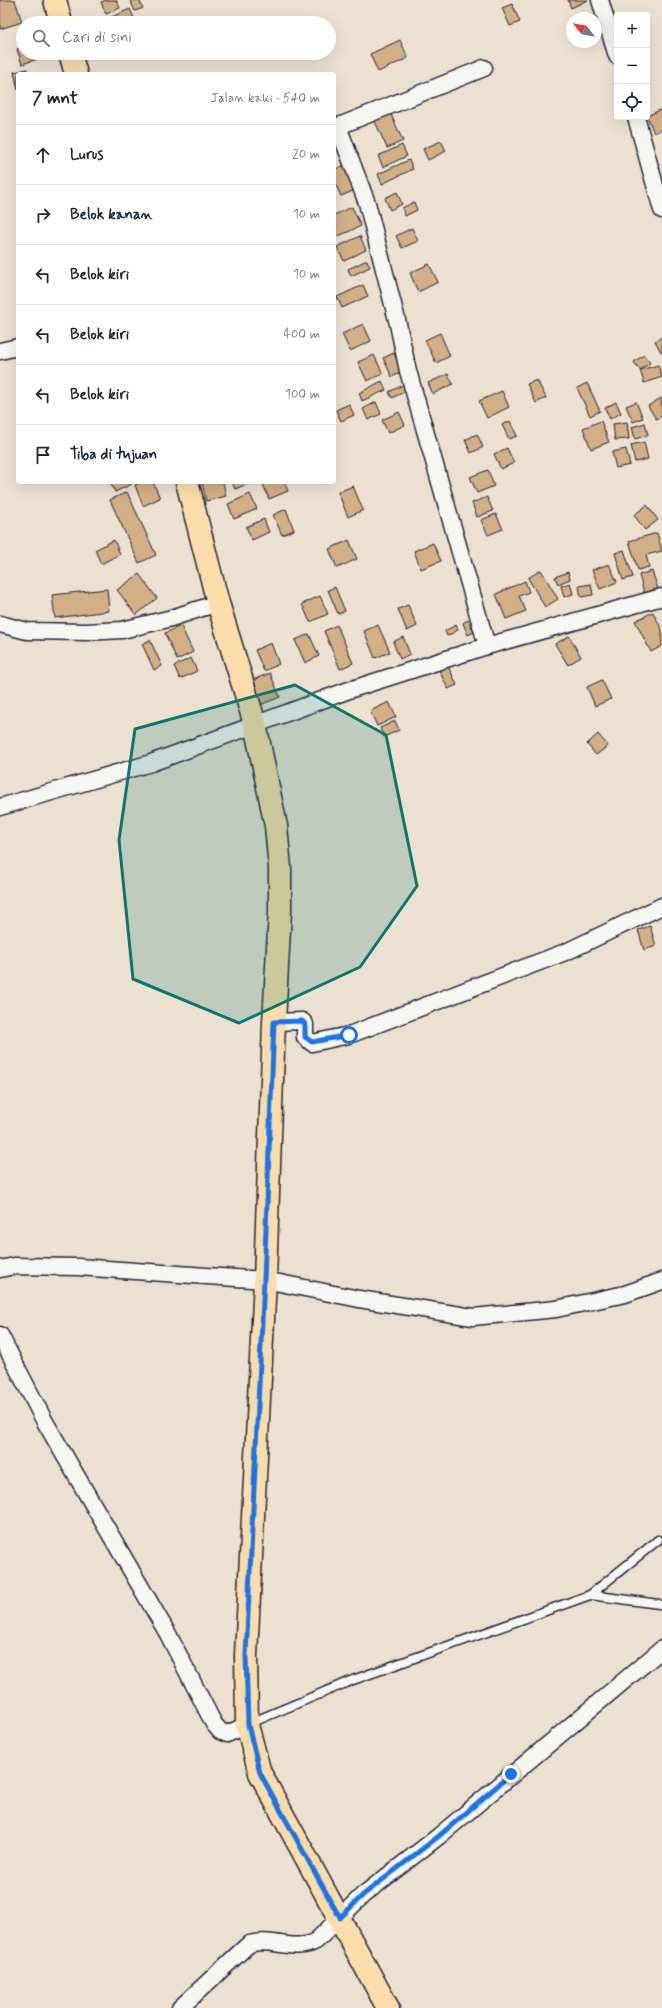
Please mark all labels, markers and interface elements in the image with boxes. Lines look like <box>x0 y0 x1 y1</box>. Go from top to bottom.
north arrow <box>566 12 602 48</box>
map controls <box>614 12 650 120</box>
button: + <box>614 12 650 48</box>
search box <box>16 16 336 60</box>
icon: search <box>30 27 52 49</box>
text: Cari di sini <box>62 28 132 48</box>
button: − <box>614 48 650 84</box>
button: locate <box>614 84 650 120</box>
text: 7 mnt <box>32 87 78 109</box>
text: Jalan kaki · 540 m <box>211 90 320 107</box>
icon: ahead <box>32 144 54 166</box>
text: Lurus <box>70 145 103 165</box>
text: 20 m <box>292 146 320 163</box>
icon: right <box>32 204 54 226</box>
text: Belok kanan <box>70 205 153 225</box>
text: 10 m <box>293 206 320 223</box>
icon: left <box>32 264 54 286</box>
text: Belok kiri <box>70 265 129 285</box>
text: 10 m <box>293 266 320 283</box>
icon: left <box>32 324 54 346</box>
text: Belok kiri <box>70 325 129 345</box>
text: 400 m <box>283 326 320 343</box>
icon: left <box>32 384 54 406</box>
text: Belok kiri <box>70 385 129 405</box>
text: 100 m <box>285 386 320 403</box>
icon: arrive <box>32 444 54 466</box>
text: Tiba di tujuan <box>70 445 157 465</box>
route start <box>340 1026 358 1044</box>
route end <box>502 1765 520 1783</box>

